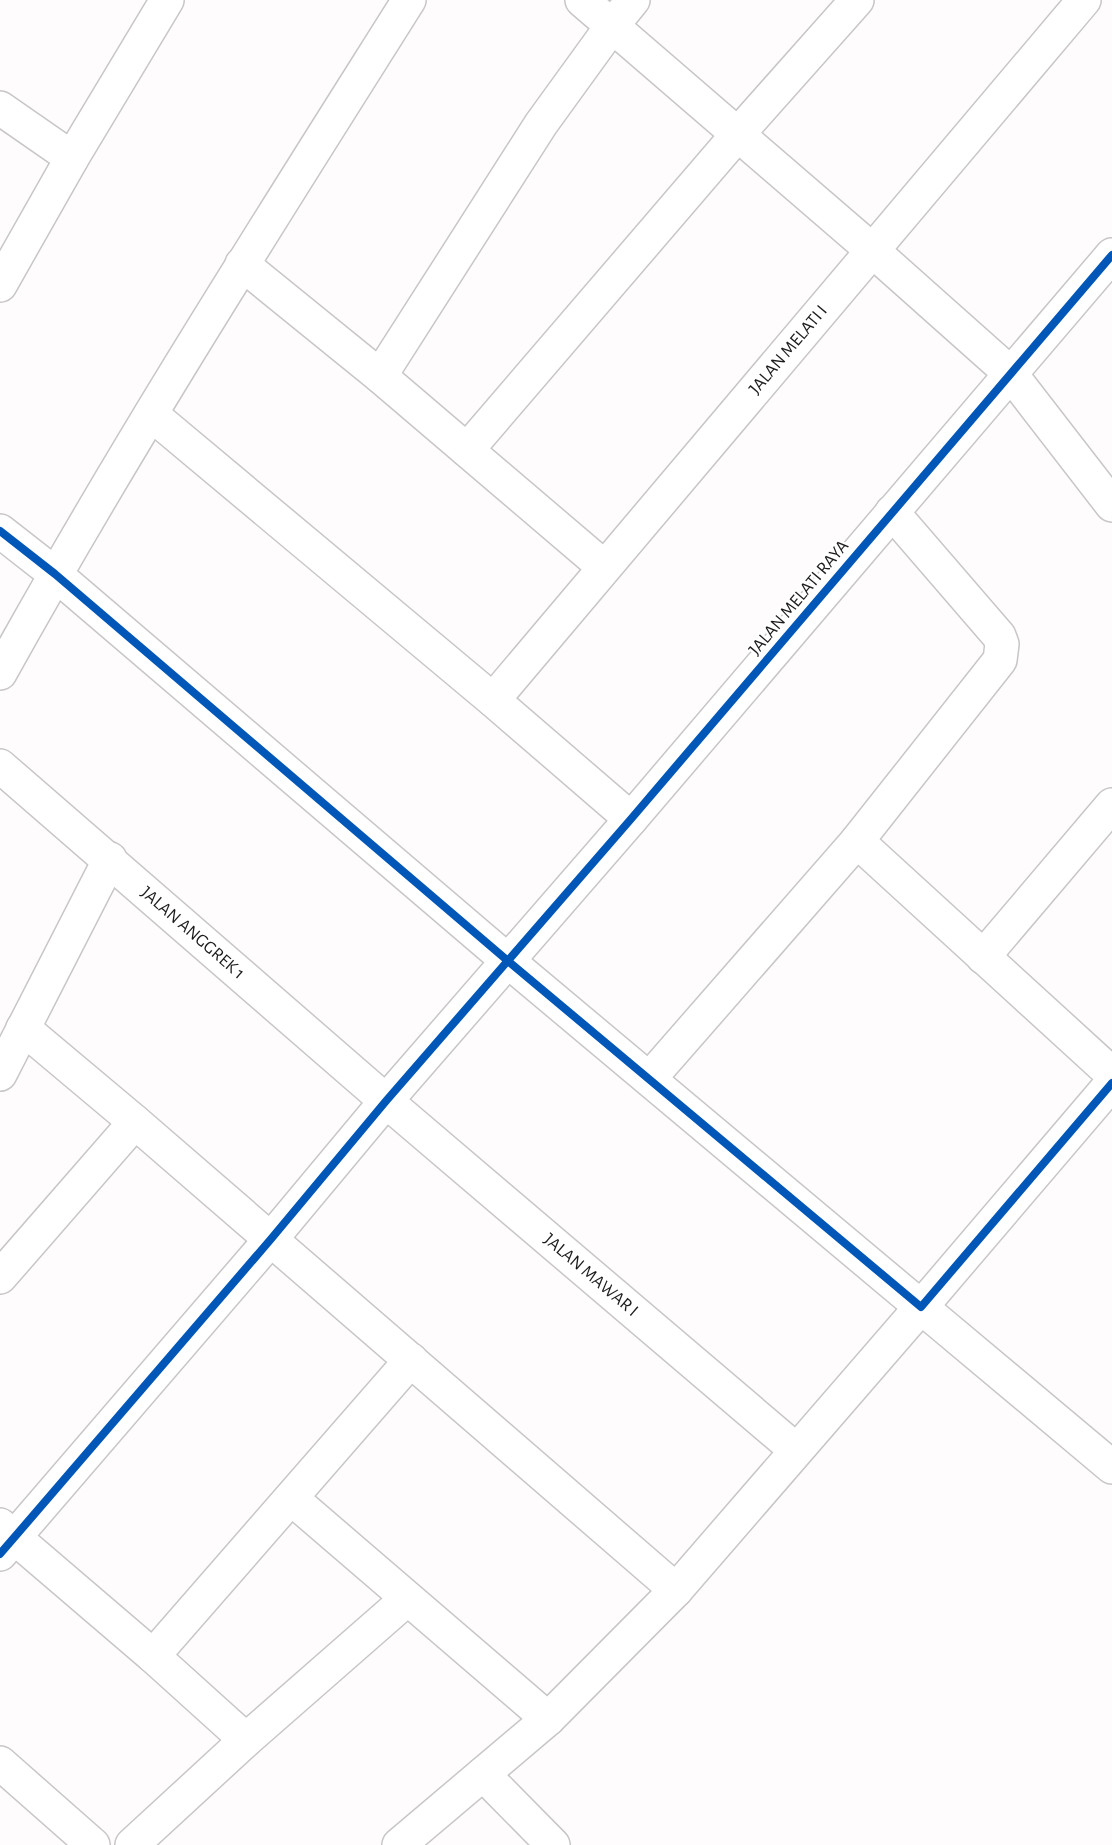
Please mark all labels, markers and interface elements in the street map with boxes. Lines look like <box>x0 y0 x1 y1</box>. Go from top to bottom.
street label: JALAN MELATI I <box>746 302 831 398</box>
street label: JALAN MELATI RAYA <box>746 537 853 659</box>
street label: JALAN ANGGREK 1 <box>137 883 248 983</box>
street label: JALAN MAWAR I <box>540 1230 641 1320</box>

